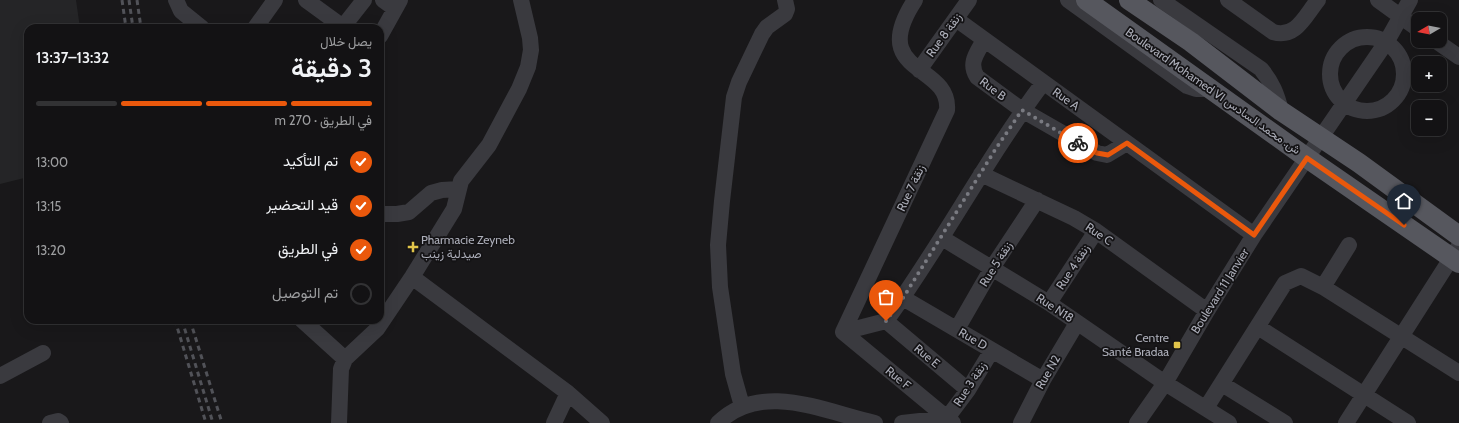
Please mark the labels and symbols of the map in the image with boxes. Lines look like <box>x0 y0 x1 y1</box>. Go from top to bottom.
street label: Rue 8 زنقة <box>923 10 965 60</box>
north arrow <box>1411 12 1447 48</box>
street label: Boulevard Mohamed VI ش. محمد السادس <box>1122 24 1304 158</box>
street label: Rue B <box>977 74 1010 103</box>
street label: Rue A <box>1050 84 1083 114</box>
courier <box>1058 123 1098 163</box>
street label: Rue 7 زنقة <box>893 162 929 214</box>
pin <box>1387 184 1421 225</box>
street label: Rue C <box>1083 219 1116 248</box>
place label: Pharmacie Zeyneb صيدلية زينب <box>421 232 515 262</box>
street label: Rue 5 زنقة <box>976 238 1016 290</box>
street label: Rue 4 زنقة <box>1052 241 1094 293</box>
marker: Pharmacie Zeyneb صيدلية زينب <box>408 242 418 252</box>
street label: Boulevard 11 Janvier <box>1187 245 1252 336</box>
pin <box>869 280 903 321</box>
street label: Rue N18 <box>1034 290 1077 325</box>
street label: Rue D <box>956 324 991 353</box>
place label: Centre Santé Bradaa <box>1102 330 1169 359</box>
marker: Centre Santé Bradaa <box>1172 340 1182 350</box>
street label: Rue E <box>911 341 943 371</box>
street label: Rue N2 <box>1032 352 1063 392</box>
street label: Rue 3 زنقة <box>950 359 990 409</box>
street label: Rue F <box>883 363 915 393</box>

